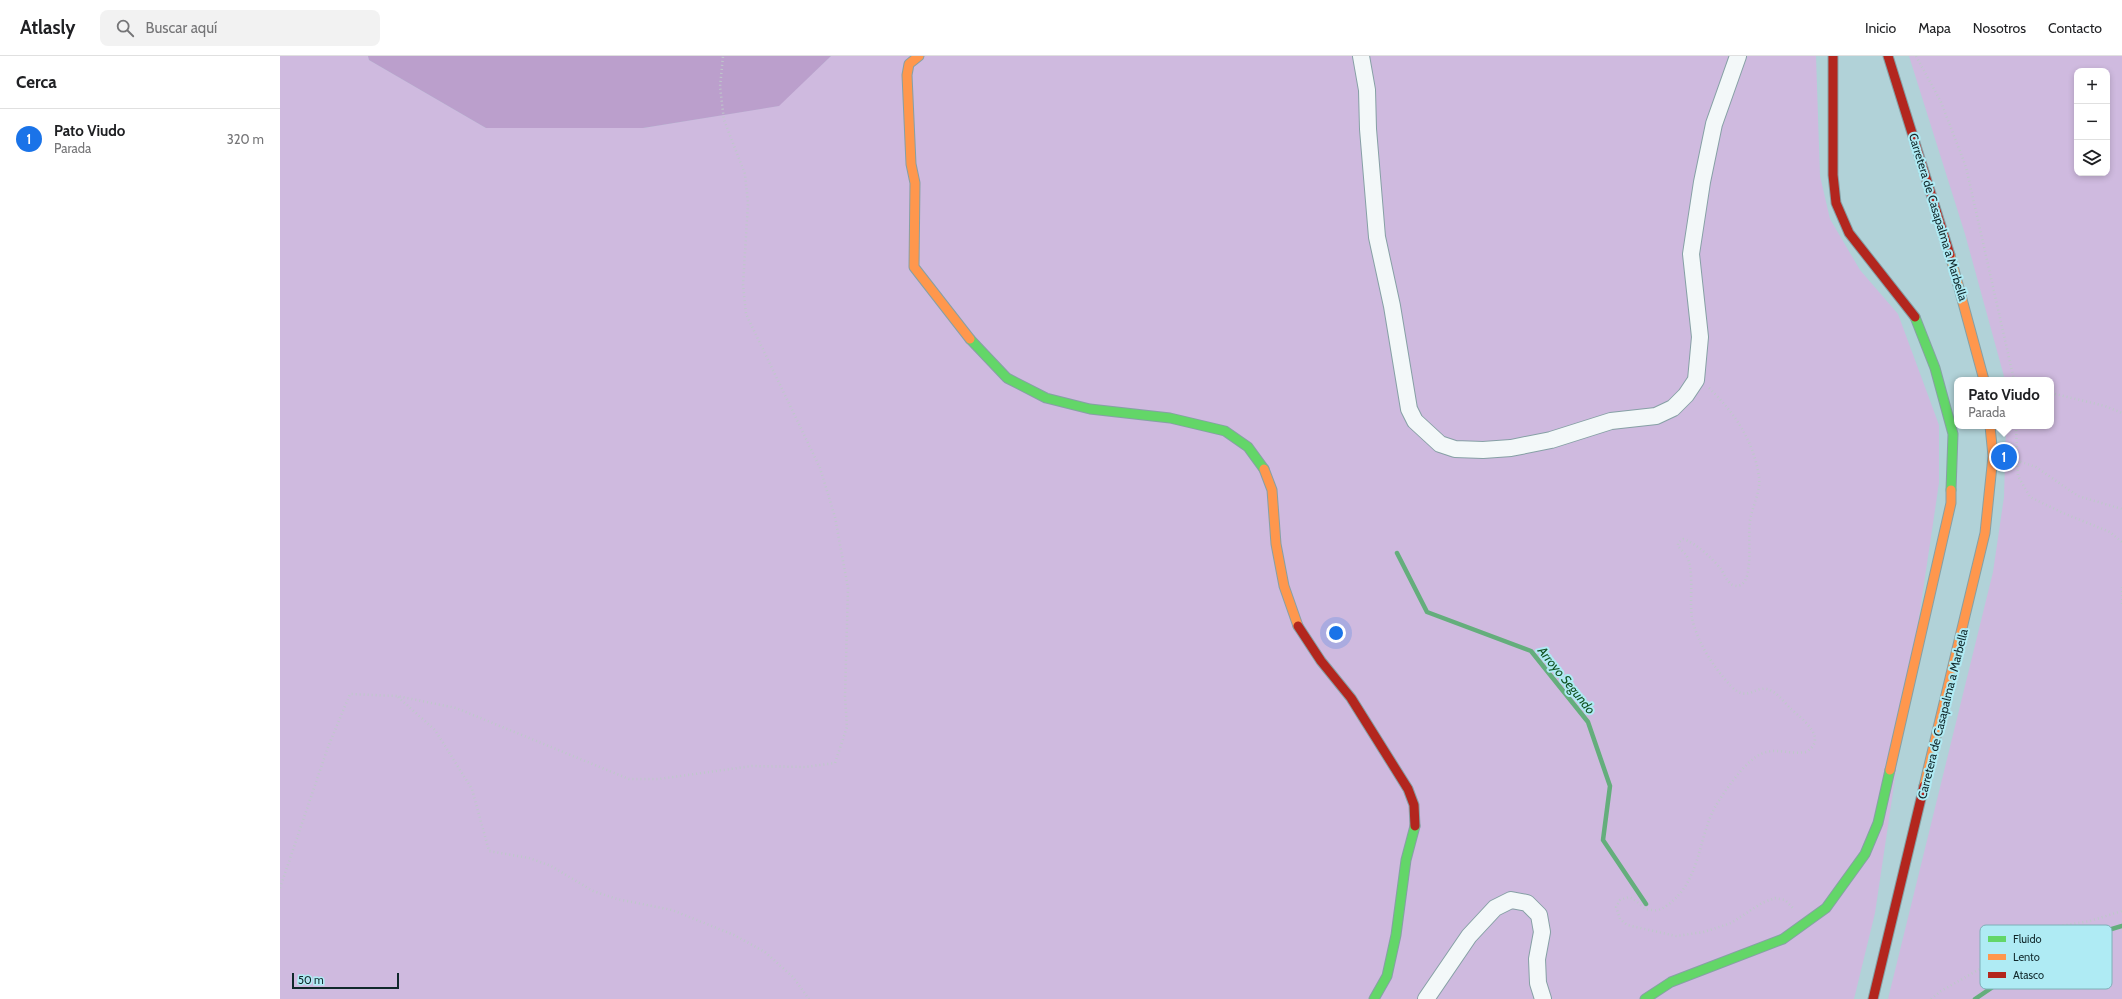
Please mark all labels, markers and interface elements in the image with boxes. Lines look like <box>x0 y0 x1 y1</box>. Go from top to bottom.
search box <box>100 10 380 46</box>
text: Atlasly <box>20 16 76 39</box>
icon: search <box>114 17 136 39</box>
text: Buscar aquí <box>146 19 217 37</box>
text: Inicio <box>1865 19 1896 37</box>
text: Mapa <box>1918 19 1951 37</box>
text: Nosotros <box>1973 19 2026 37</box>
text: Contacto <box>2048 19 2102 37</box>
map controls <box>2074 68 2110 176</box>
button: + <box>2074 68 2110 104</box>
text: Cerca <box>16 72 57 92</box>
button: − <box>2074 104 2110 140</box>
text: Pato Viudo <box>54 122 125 140</box>
text: 1 <box>27 131 31 147</box>
text: 320 m <box>227 131 264 147</box>
street label: Carretera de Casapalma a Marbella <box>1906 131 1971 303</box>
text: Parada <box>54 140 91 156</box>
button: layers <box>2074 140 2110 176</box>
popup <box>1954 377 2054 429</box>
text: Pato Viudo <box>1968 386 2040 404</box>
text: Parada <box>1968 404 2006 420</box>
pin: 1 <box>1991 442 2017 472</box>
your location <box>1326 623 1346 643</box>
street label: Carretera de Casapalma a Marbella <box>1914 627 1971 800</box>
water label: Arroyo Segundo <box>1534 642 1599 717</box>
legend <box>1980 925 2112 989</box>
text: Fluido <box>2013 932 2042 946</box>
text: Lento <box>2013 950 2040 964</box>
text: Atasco <box>2013 968 2044 982</box>
scale bar <box>292 971 399 990</box>
text: 50 m <box>298 973 324 987</box>

